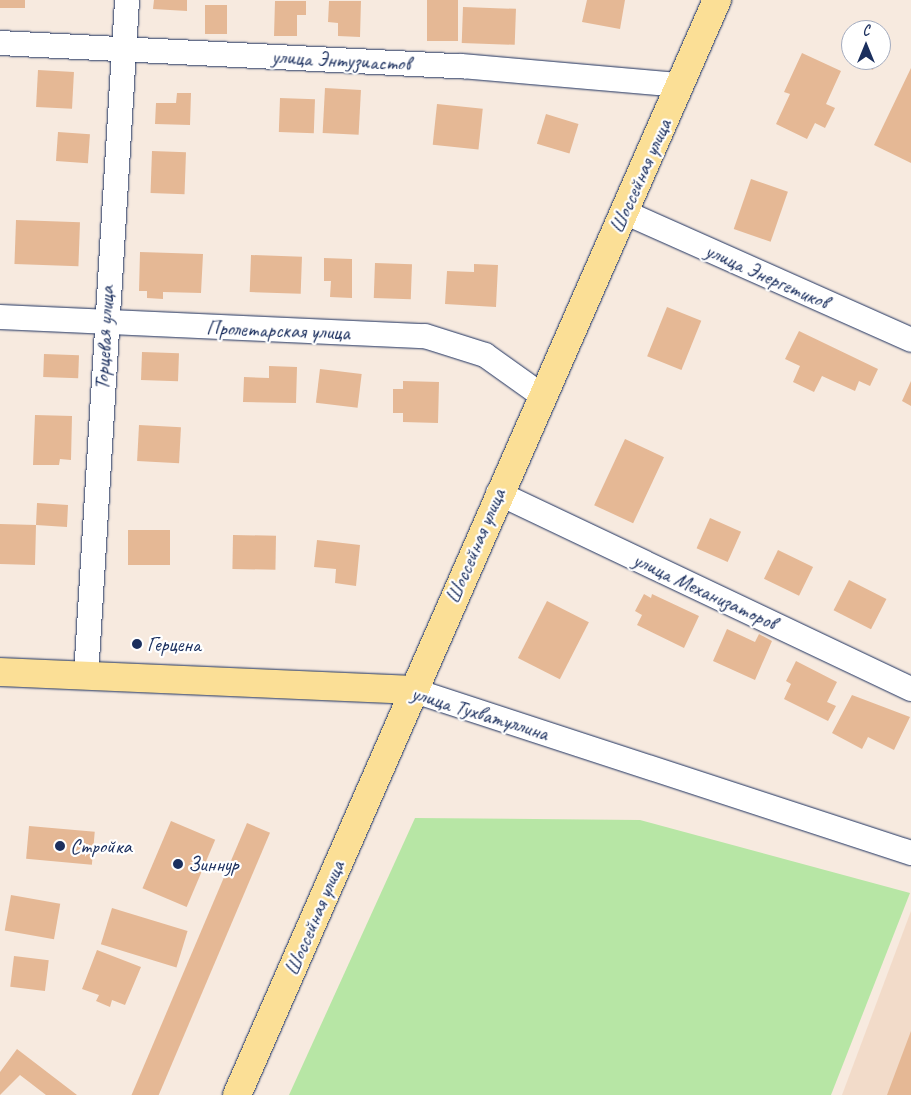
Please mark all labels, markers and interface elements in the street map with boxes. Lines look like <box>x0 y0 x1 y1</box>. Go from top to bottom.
north arrow <box>841 20 891 70</box>
text: С <box>863 22 869 39</box>
street label: улица Энтузиастов <box>269 44 413 76</box>
street label: Шоссейная улица <box>603 114 677 238</box>
street label: улица Энергетиков <box>702 238 832 314</box>
street label: Торцевая улица <box>89 285 119 391</box>
street label: Пролетарская улица <box>205 315 351 345</box>
street label: Шоссейная улица <box>439 484 511 608</box>
street label: улица Механизаторов <box>630 547 780 635</box>
place label: Герцена <box>147 631 201 657</box>
marker: Герцена <box>131 638 143 650</box>
street label: улица Тухватуллина <box>409 680 551 746</box>
place label: Стройка <box>70 833 132 859</box>
marker: Стройка <box>54 840 66 852</box>
place label: Зиннур <box>188 851 238 877</box>
street label: Шоссейная улица <box>278 856 350 980</box>
marker: Зиннур <box>172 858 184 870</box>

